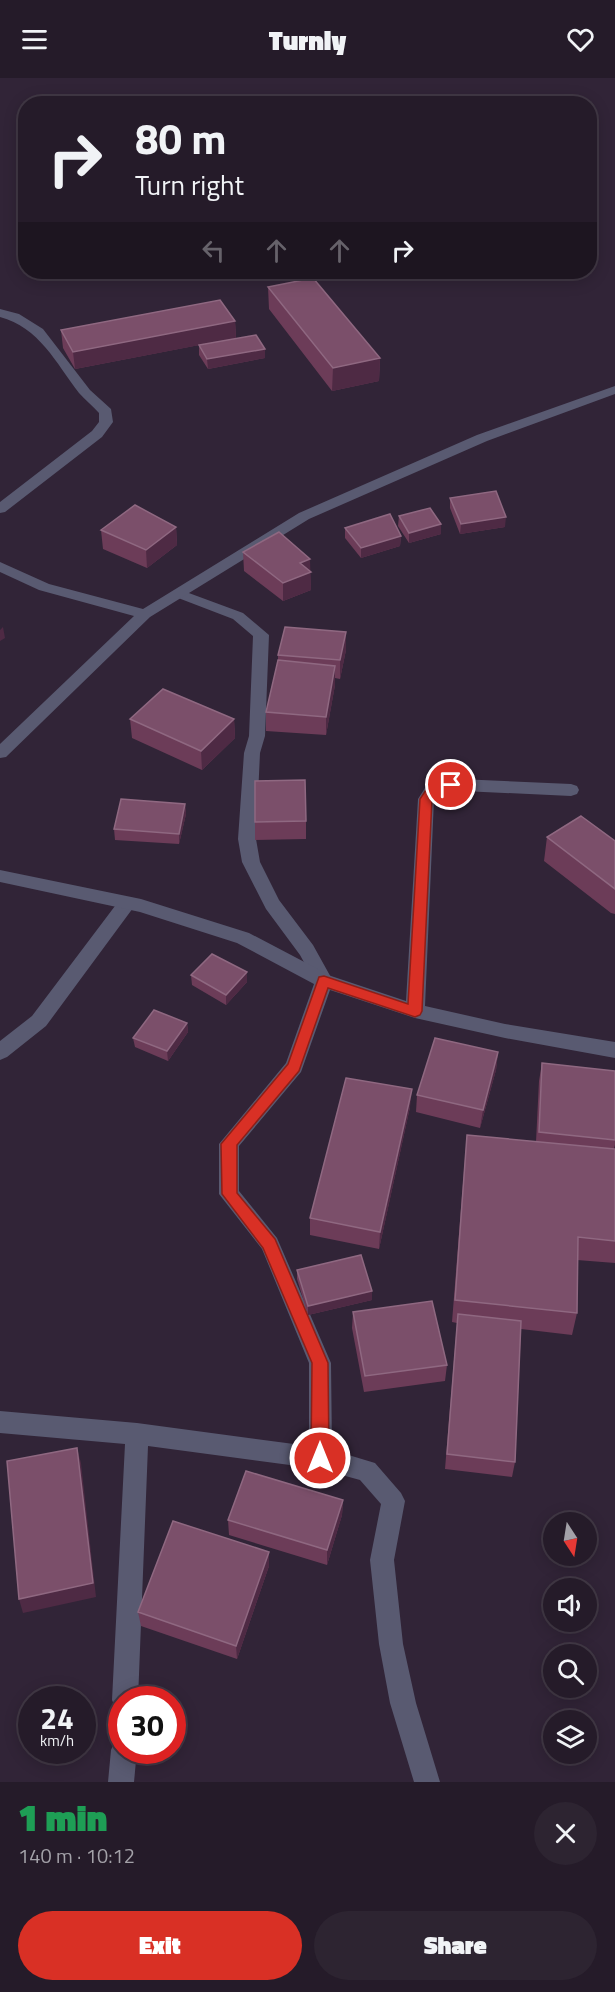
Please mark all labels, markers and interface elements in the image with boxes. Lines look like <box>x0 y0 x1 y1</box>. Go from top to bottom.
text: Turnly <box>269 19 346 60</box>
icon: menu <box>18 23 51 56</box>
icon: heart <box>564 23 597 56</box>
text: 80 m <box>135 106 227 170</box>
icon: right <box>36 120 114 198</box>
text: Turn right <box>135 164 244 205</box>
icon: left <box>197 234 230 267</box>
icon: ahead <box>260 234 293 267</box>
icon: ahead <box>323 234 356 267</box>
icon: right <box>386 234 419 267</box>
pin <box>425 759 476 810</box>
icon: arrive <box>434 768 467 801</box>
position arrow <box>288 1426 352 1490</box>
north arrow <box>543 1512 597 1566</box>
map controls <box>543 1512 597 1764</box>
button: sound <box>543 1578 597 1632</box>
button: search <box>543 1644 597 1698</box>
speed limit sign: 30 <box>108 1686 186 1764</box>
text: 24 <box>40 1695 74 1741</box>
button: layers <box>543 1710 597 1764</box>
text: km/h <box>40 1729 74 1752</box>
text: 1 min <box>18 1790 107 1845</box>
button: close <box>534 1802 597 1865</box>
text: 140 m · 10:12 <box>18 1840 135 1871</box>
button: Exit <box>18 1911 302 1980</box>
button: Share <box>314 1911 597 1980</box>

